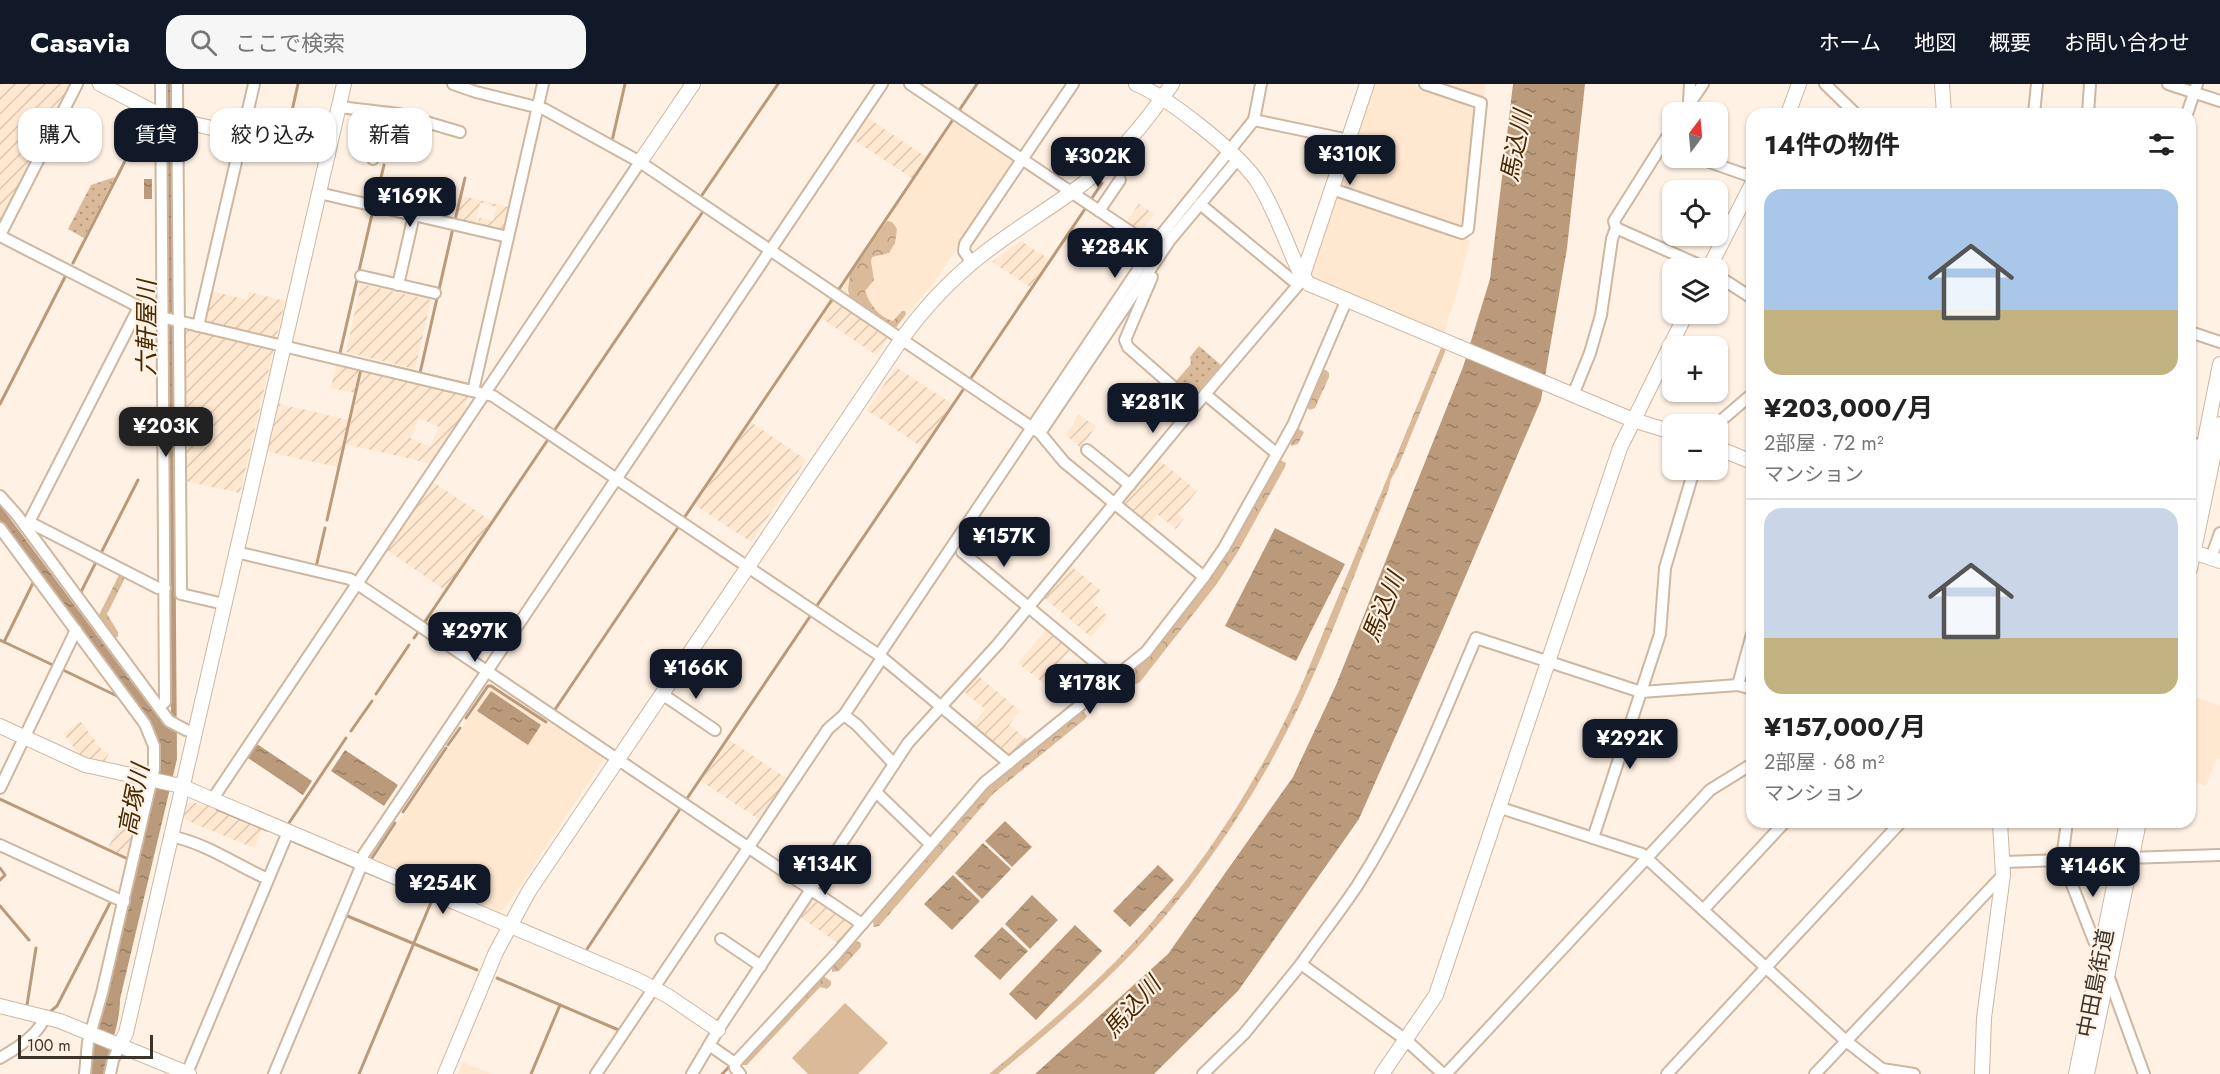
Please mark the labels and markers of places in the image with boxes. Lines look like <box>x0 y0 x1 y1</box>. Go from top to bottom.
pin: ¥310K <box>1308 135 1392 186</box>
pin: ¥302K <box>1056 137 1140 188</box>
pin: ¥169K <box>368 177 452 228</box>
pin: ¥284K <box>1073 228 1157 279</box>
pin: ¥281K <box>1111 383 1195 434</box>
pin: ¥203K <box>124 407 208 458</box>
pin: ¥157K <box>962 517 1046 568</box>
pin: ¥297K <box>433 612 517 663</box>
pin: ¥166K <box>654 649 738 700</box>
pin: ¥178K <box>1048 664 1132 715</box>
pin: ¥292K <box>1588 719 1672 770</box>
pin: ¥134K <box>783 845 867 896</box>
pin: ¥146K <box>2051 847 2135 898</box>
pin: ¥254K <box>401 864 485 915</box>

